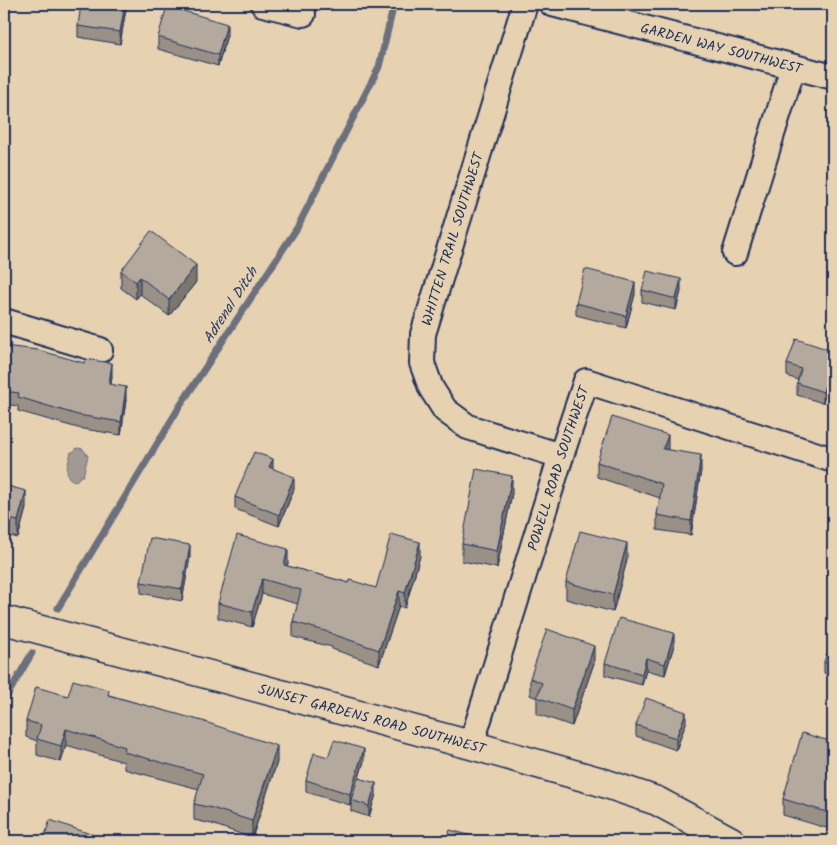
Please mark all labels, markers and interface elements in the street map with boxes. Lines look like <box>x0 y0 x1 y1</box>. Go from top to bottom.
street label: GARDEN WAY SOUTHWEST <box>638 17 806 81</box>
street label: WHITTEN TRAIL SOUTHWEST <box>416 149 490 329</box>
water label: Adrenal Ditch <box>197 261 266 348</box>
street label: POWELL ROAD SOUTHWEST <box>522 382 596 554</box>
street label: SUNSET GARDENS ROAD SOUTHWEST <box>256 679 489 761</box>

